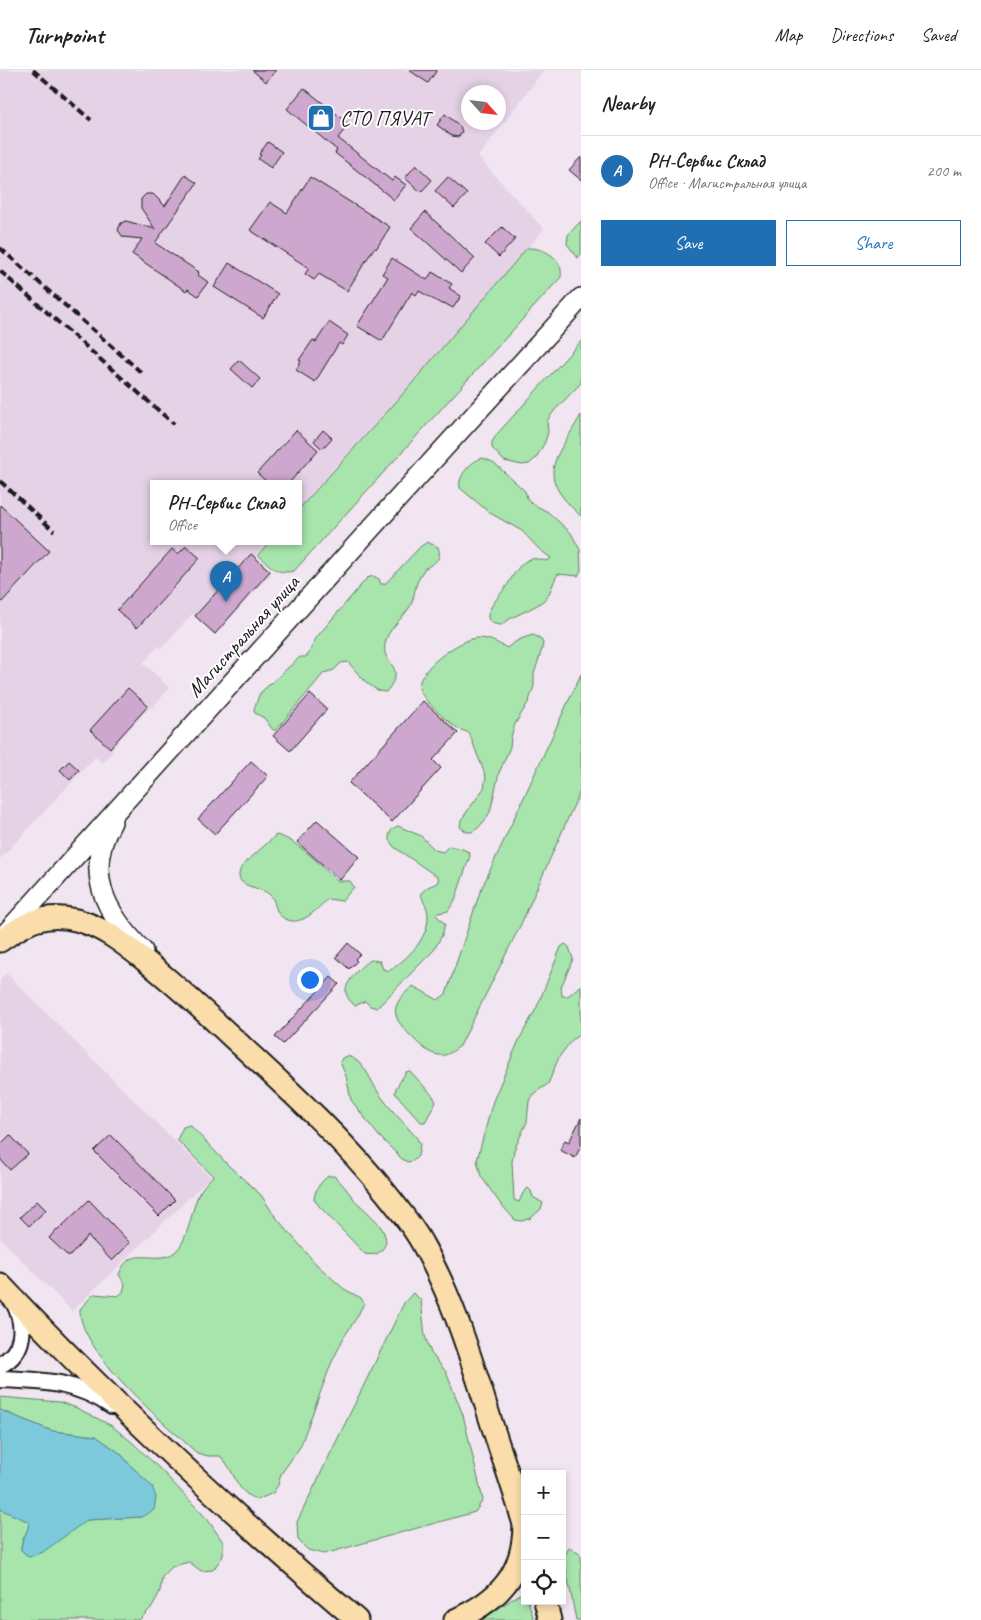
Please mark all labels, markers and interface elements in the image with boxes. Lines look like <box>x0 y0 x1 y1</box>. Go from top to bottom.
text: Turnpoint <box>25 20 104 50</box>
text: Map <box>775 24 802 46</box>
text: Directions <box>830 24 893 46</box>
text: Saved <box>921 24 956 46</box>
north arrow <box>461 85 506 130</box>
text: Nearby <box>601 90 654 116</box>
shop icon: СТО ПЯУАТ <box>306 103 336 133</box>
place label: СТО ПЯУАТ <box>340 105 434 131</box>
text: РН-Сервис Cклад <box>648 149 765 173</box>
text: A <box>613 161 621 181</box>
text: 200 m <box>927 161 961 181</box>
text: Office · Магистральная улица <box>648 173 806 193</box>
button: Save <box>601 220 776 266</box>
button: Share <box>786 220 961 266</box>
popup <box>150 480 302 545</box>
text: РН-Сервис Cклад <box>168 491 284 515</box>
text: Office <box>168 515 197 535</box>
pin: A <box>210 561 242 602</box>
street label: Магистральная улица <box>181 568 306 702</box>
your location <box>297 967 323 993</box>
map controls <box>521 1470 566 1605</box>
button: + <box>521 1470 566 1515</box>
button: − <box>521 1515 566 1560</box>
button: locate <box>521 1560 566 1605</box>

